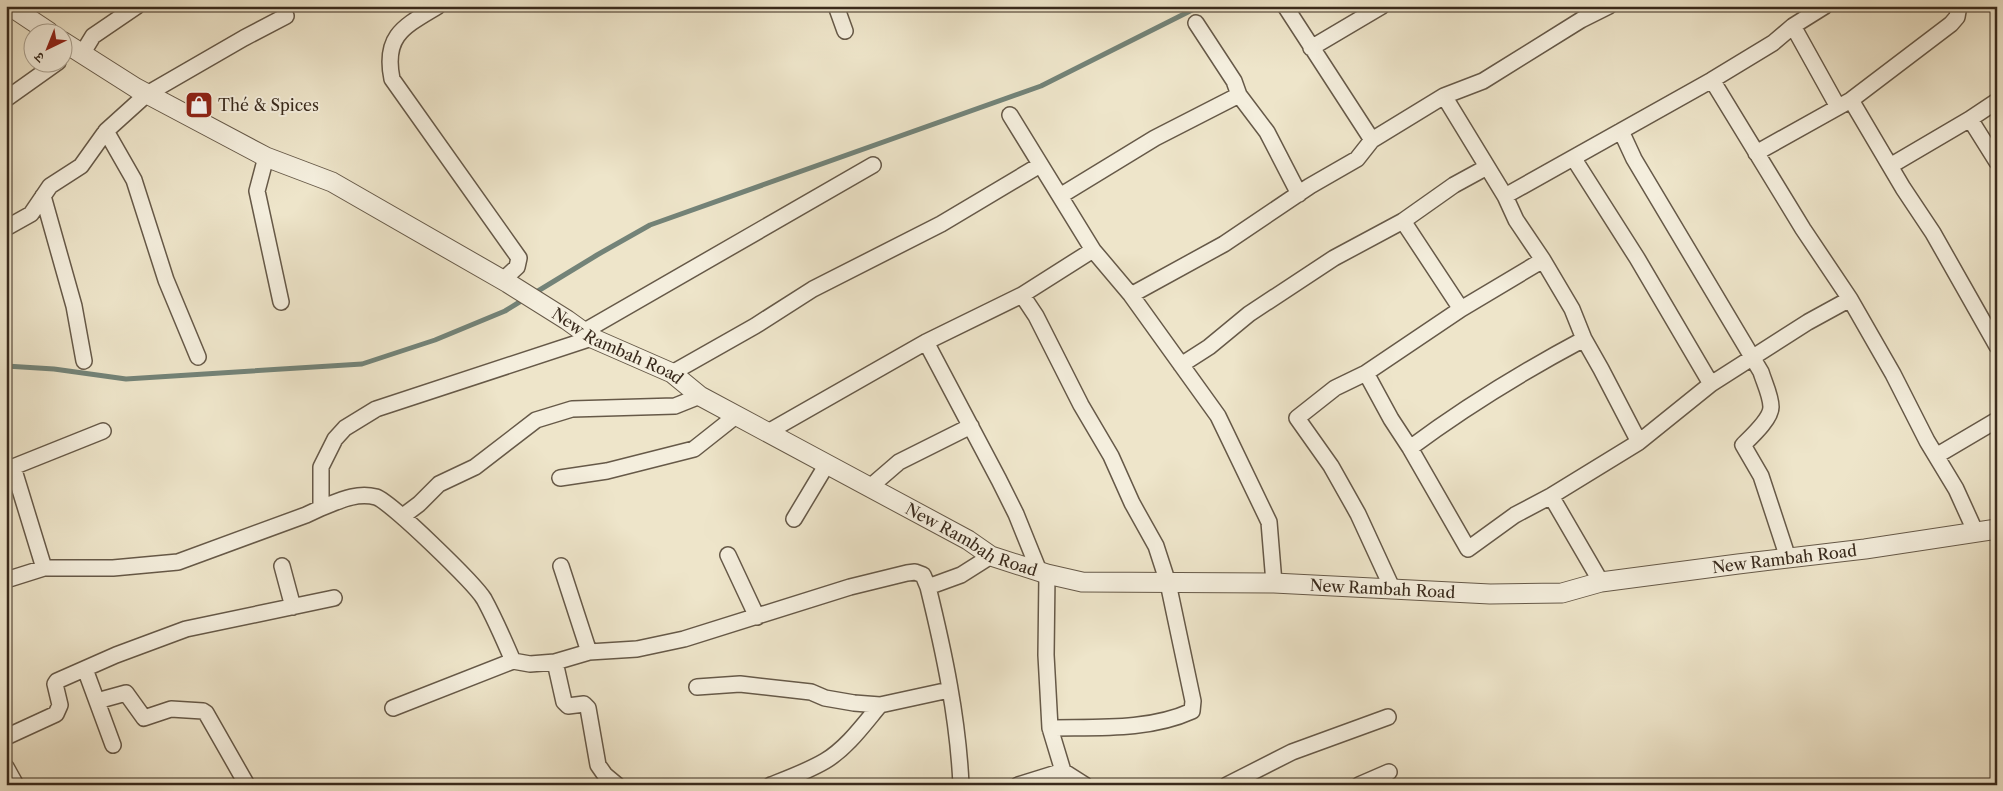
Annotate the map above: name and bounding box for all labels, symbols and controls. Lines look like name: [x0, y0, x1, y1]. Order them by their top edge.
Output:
north arrow: [22, 22, 72, 72]
text: उ: [30, 48, 49, 67]
shop icon: Thé & Spices: [184, 90, 214, 120]
place label: Thé & Spices: [218, 95, 319, 115]
street label: New Rambah Road: [548, 303, 688, 388]
street label: New Rambah Road: [902, 498, 1040, 580]
street label: New Rambah Road: [1711, 540, 1858, 577]
street label: New Rambah Road: [1309, 575, 1456, 602]

